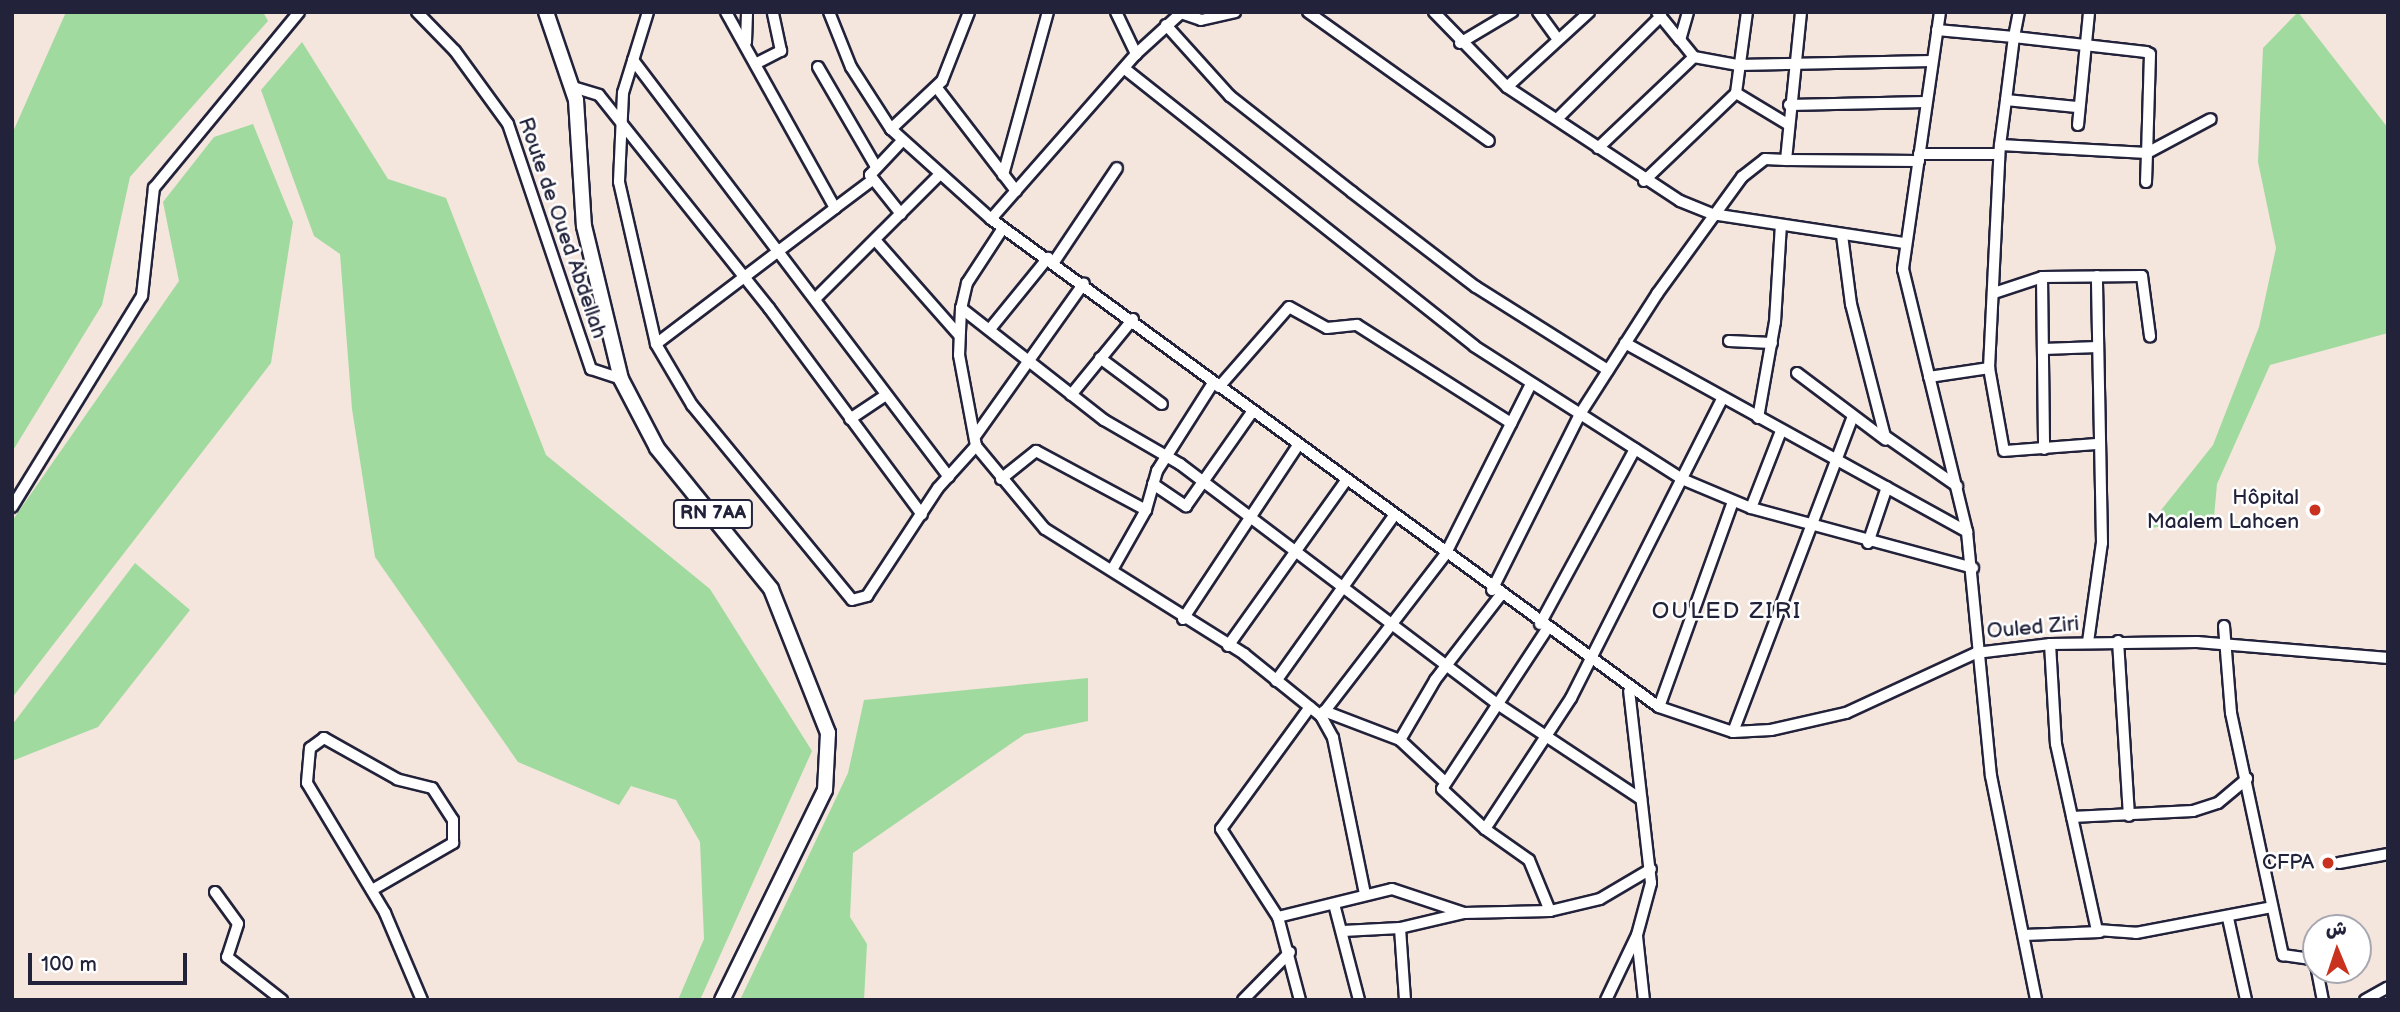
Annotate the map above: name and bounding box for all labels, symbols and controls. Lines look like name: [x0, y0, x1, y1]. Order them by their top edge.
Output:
street label: Route de Oued Abdellah: [512, 114, 612, 342]
place label: Hôpital Maalem Lahcen: [2147, 485, 2299, 535]
road number: RN 7AA: [673, 499, 753, 530]
marker: Hôpital Maalem Lahcen: [2305, 500, 2325, 520]
district label: OULED ZIRI: [1653, 597, 1801, 625]
street label: Ouled Ziri: [1986, 611, 2080, 645]
place label: CFPA: [2262, 850, 2314, 876]
marker: CFPA: [2320, 855, 2336, 871]
north arrow: [2302, 914, 2372, 984]
text: ش: [2325, 918, 2347, 941]
scale bar: [32, 939, 191, 983]
text: 100 m: [41, 952, 97, 977]

